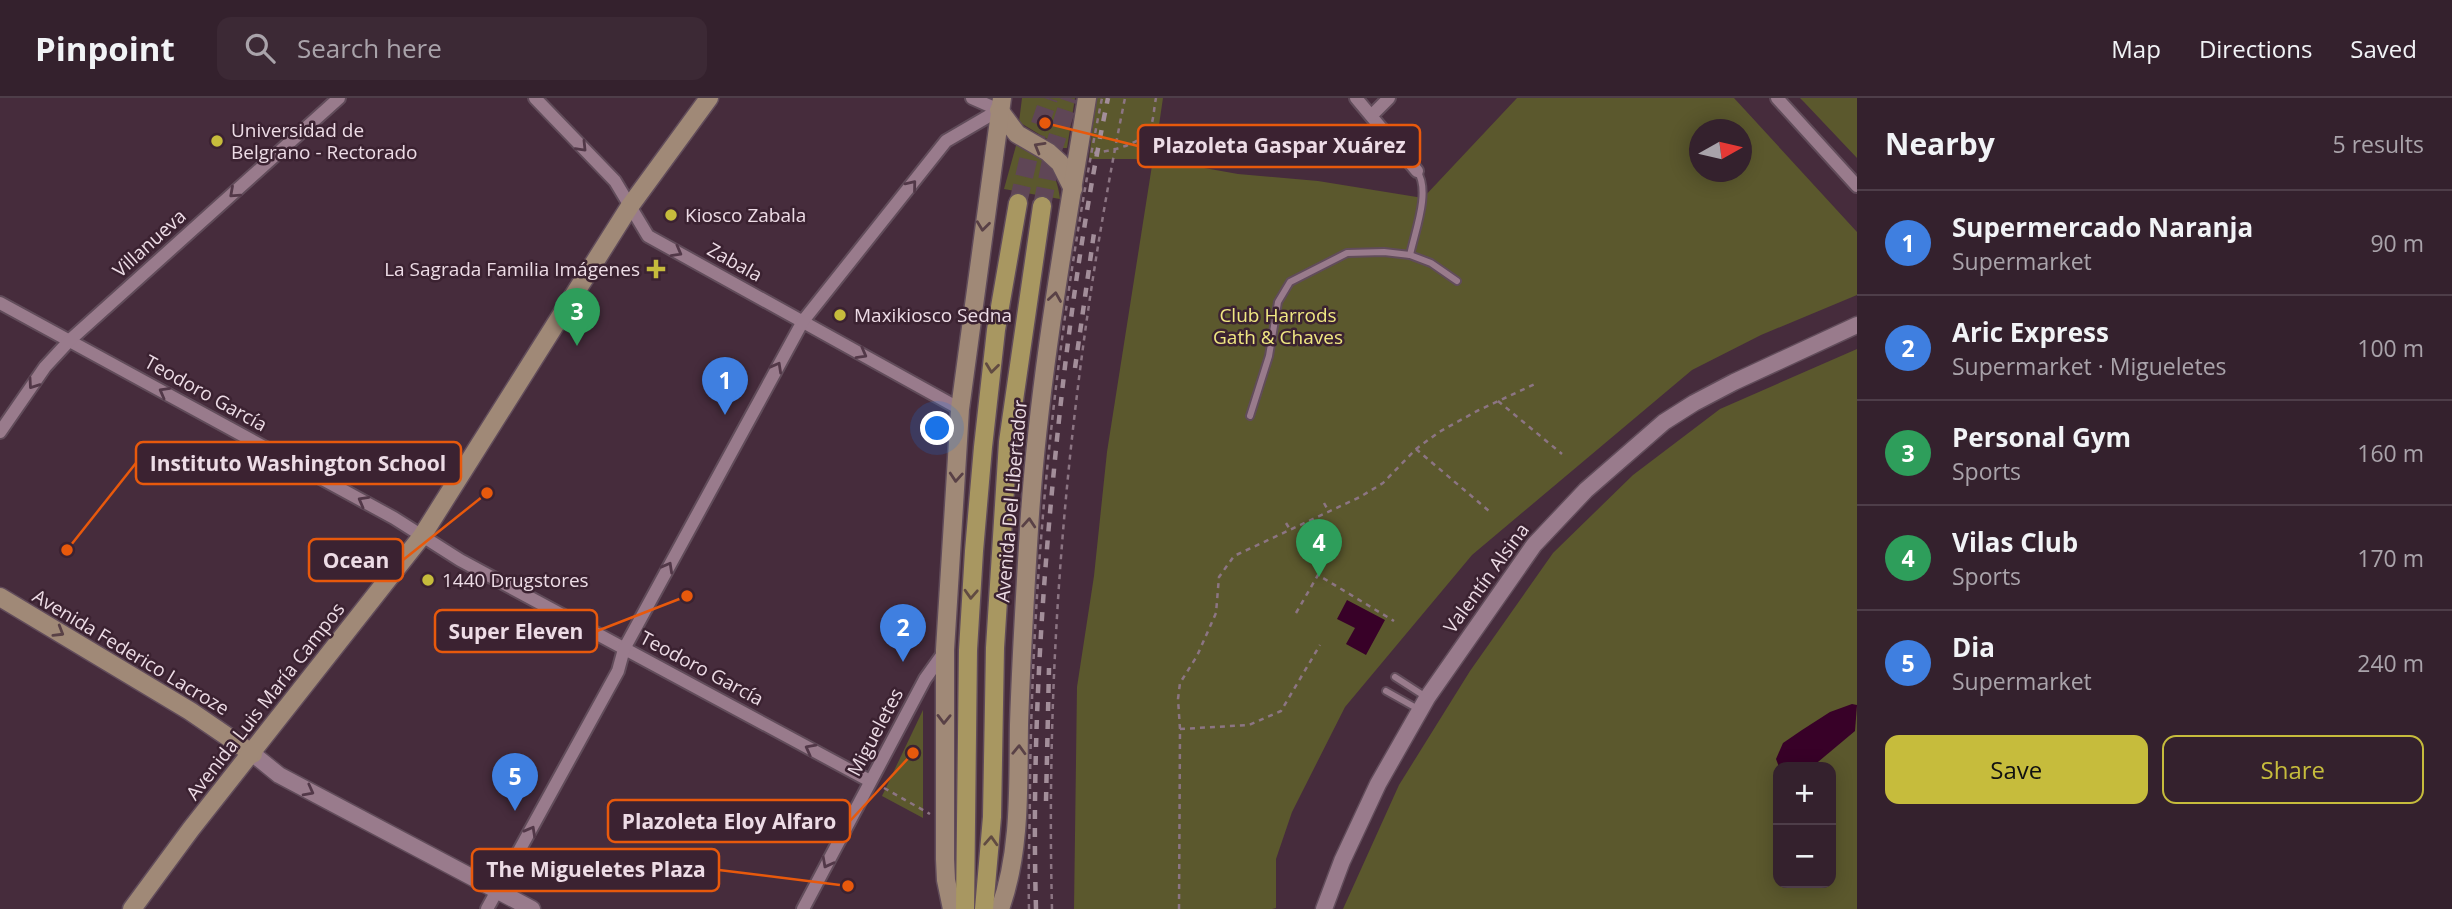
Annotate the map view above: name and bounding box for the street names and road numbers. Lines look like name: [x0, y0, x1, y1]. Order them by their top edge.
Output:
street label: Villanueva: [107, 203, 191, 283]
street label: Zabala: [703, 236, 767, 288]
street label: Teodoro García: [140, 349, 272, 437]
street label: Avenida Del Libertador: [989, 399, 1033, 603]
street label: Valentín Alsina: [1437, 518, 1535, 638]
street label: Avenida Federico Lacroze: [28, 583, 234, 721]
street label: Avenida Luis María Campos: [180, 597, 350, 805]
street label: Teodoro García: [636, 625, 768, 711]
street label: Migueletes: [841, 683, 909, 781]

